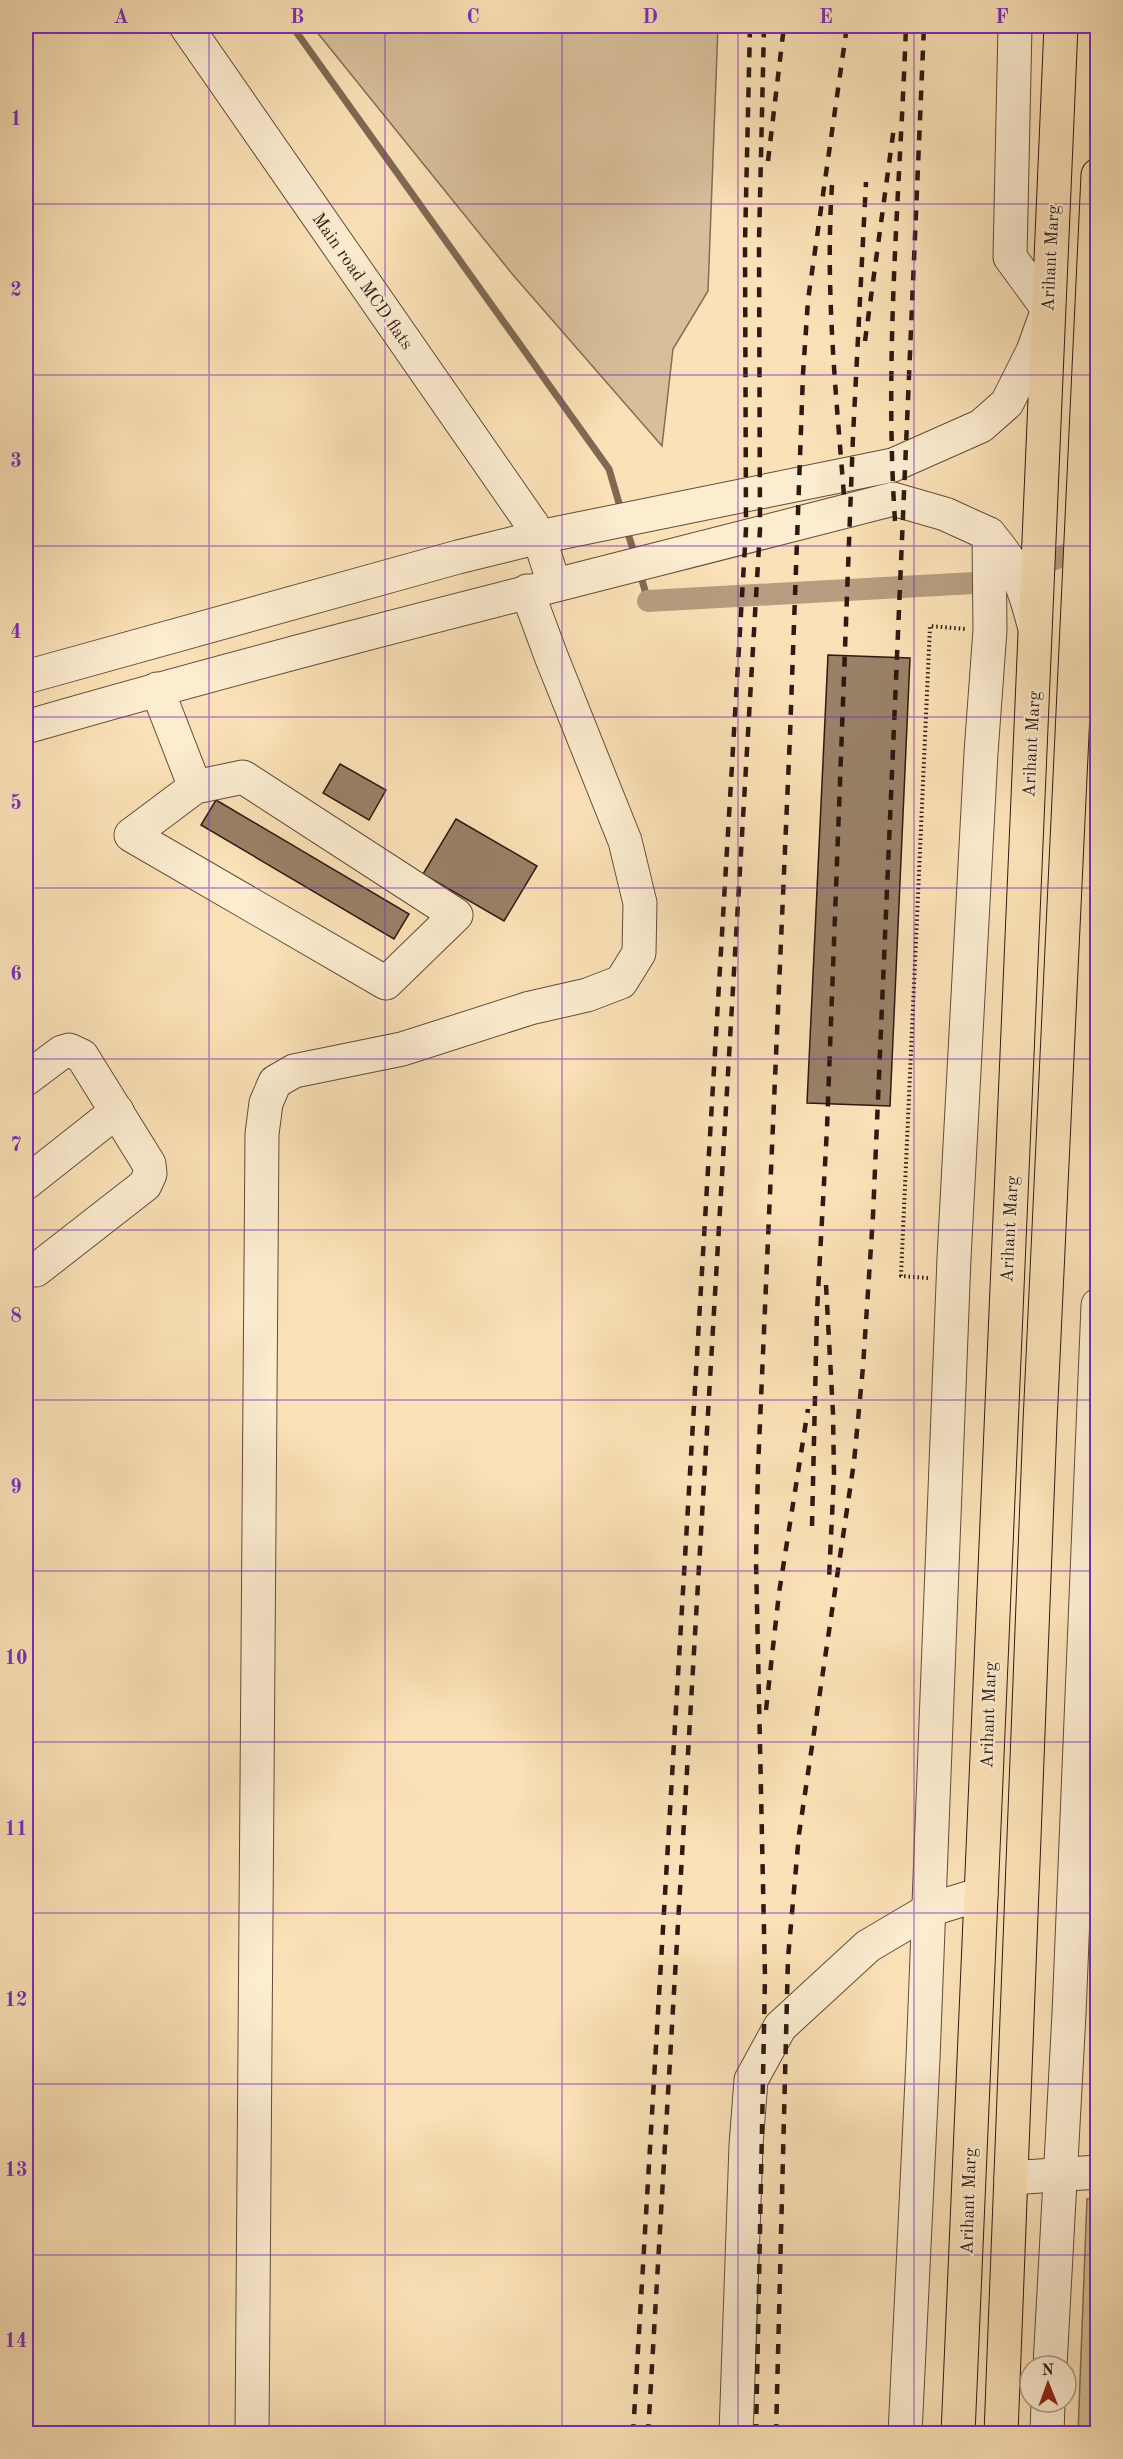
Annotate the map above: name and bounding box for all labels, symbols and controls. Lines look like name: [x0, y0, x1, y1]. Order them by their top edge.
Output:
text: A: [113, 8, 129, 28]
text: B: [290, 8, 304, 28]
text: C: [466, 8, 480, 28]
text: D: [642, 8, 658, 28]
text: E: [819, 8, 833, 28]
text: F: [995, 8, 1009, 28]
text: 1: [10, 110, 22, 130]
street label: Arihant Marg: [1039, 204, 1063, 312]
street label: Main road MCD flats: [308, 210, 416, 353]
text: 2: [10, 281, 22, 301]
text: 3: [10, 452, 22, 472]
text: 4: [10, 623, 22, 643]
street label: Arihant Marg: [1020, 690, 1044, 798]
text: 5: [10, 793, 22, 814]
text: 6: [10, 965, 22, 985]
text: 7: [10, 1136, 22, 1156]
street label: Arihant Marg: [998, 1175, 1022, 1283]
text: 8: [10, 1307, 22, 1327]
text: 9: [10, 1478, 22, 1498]
text: 10: [4, 1649, 28, 1669]
street label: Arihant Marg: [978, 1661, 1000, 1769]
text: 11: [4, 1820, 28, 1840]
text: 12: [4, 1991, 28, 2011]
street label: Arihant Marg: [958, 2147, 980, 2255]
text: 13: [4, 2161, 28, 2181]
text: 14: [4, 2332, 28, 2352]
north arrow: [1018, 2354, 1078, 2414]
text: N: [1042, 2363, 1055, 2379]

